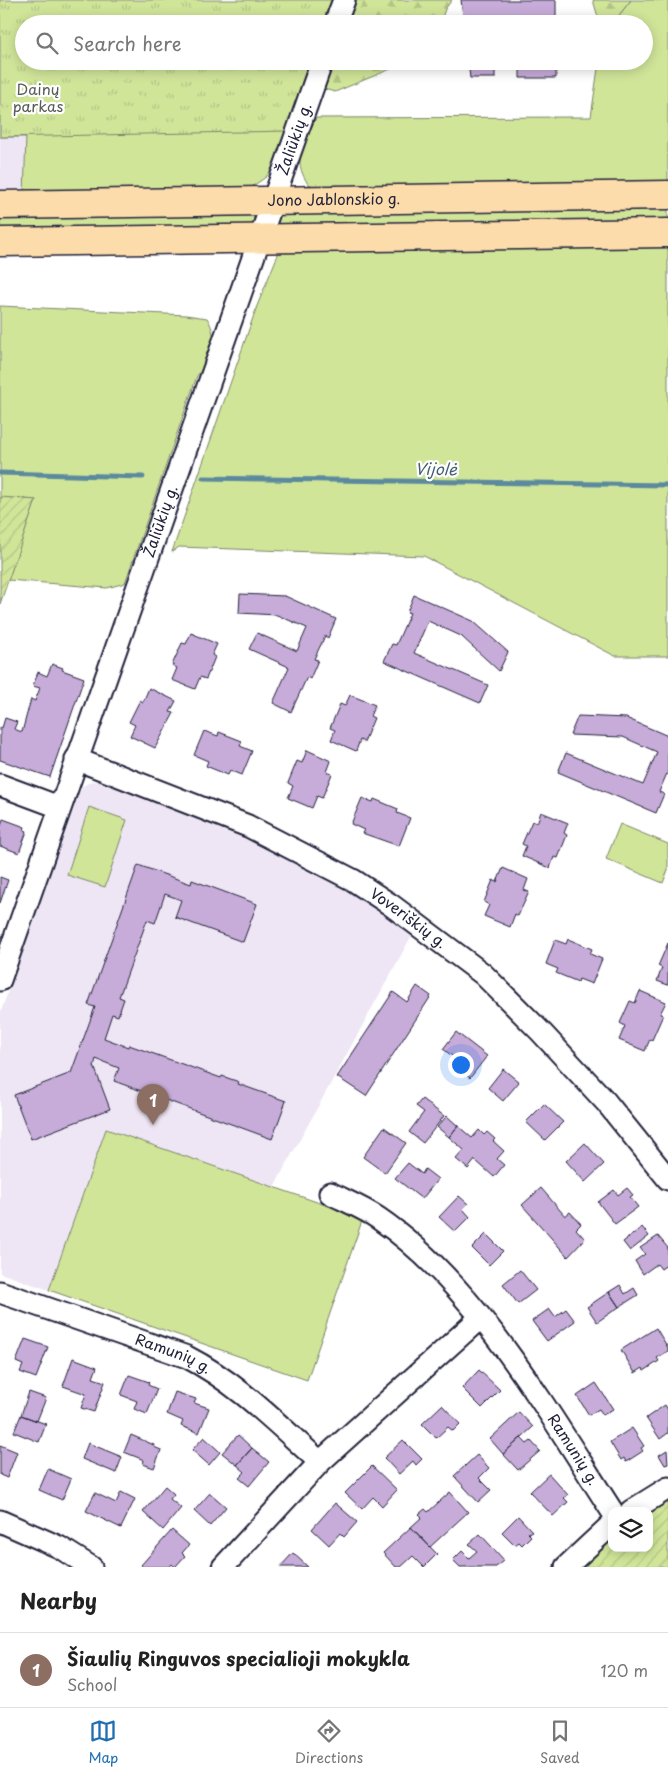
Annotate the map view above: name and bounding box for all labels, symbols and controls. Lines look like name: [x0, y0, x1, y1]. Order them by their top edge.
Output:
search box: [15, 15, 653, 70]
icon: search: [33, 29, 61, 57]
text: Search here: [73, 29, 182, 57]
park label: Dainų parkas: [13, 77, 63, 117]
street label: Žaliūkių g.: [270, 99, 316, 178]
street label: Jono Jablonskio g.: [267, 186, 401, 211]
water label: Vijolė: [415, 456, 458, 480]
street label: Žaliūkių g.: [136, 482, 183, 560]
street label: Voveriškių g.: [366, 881, 452, 953]
your location: [448, 1052, 474, 1078]
pin: 1: [137, 1084, 169, 1125]
street label: Ramunių g.: [132, 1327, 217, 1379]
street label: Ramunių g.: [543, 1409, 606, 1489]
map controls: [608, 1507, 653, 1552]
button: layers: [608, 1507, 653, 1552]
text: Nearby: [20, 1584, 97, 1616]
text: Šiaulių Ringuvos specialioji mokykla: [67, 1644, 410, 1672]
text: 1: [32, 1658, 40, 1682]
text: 120 m: [601, 1658, 648, 1682]
text: School: [67, 1672, 117, 1696]
tab: Map: [88, 1717, 118, 1768]
tab: Directions: [295, 1717, 363, 1768]
tab: Saved: [540, 1717, 580, 1768]

